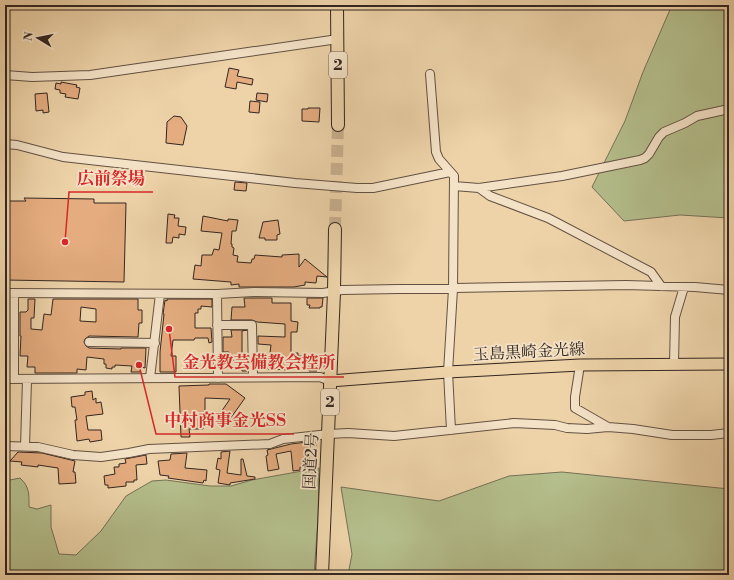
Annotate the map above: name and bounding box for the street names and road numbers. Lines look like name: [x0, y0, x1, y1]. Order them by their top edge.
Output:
road number: 2: [329, 52, 347, 78]
street label: 玉島黒崎金光線: [473, 339, 585, 365]
road number: 2: [321, 389, 339, 415]
street label: 国道2号: [300, 432, 322, 490]

